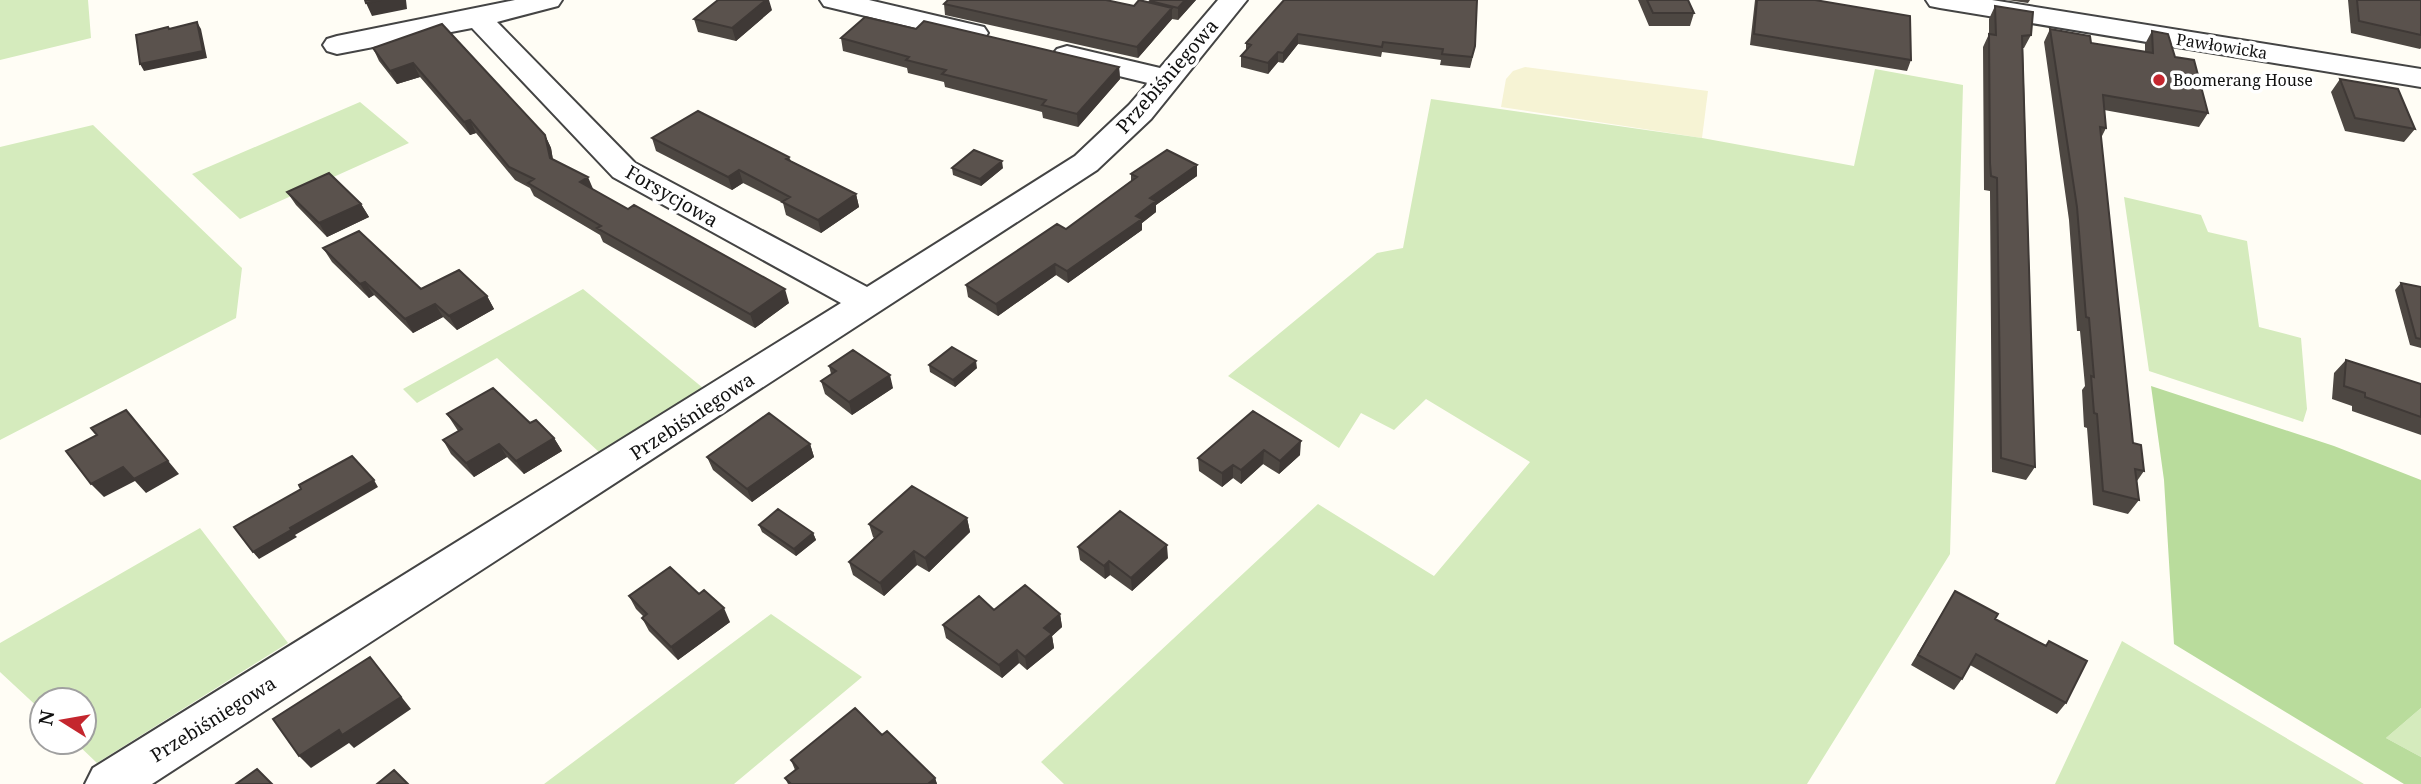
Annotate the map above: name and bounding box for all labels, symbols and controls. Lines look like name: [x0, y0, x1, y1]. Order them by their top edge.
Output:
street label: Przebiśniegowa: [1110, 13, 1224, 139]
street label: Pawłowicka: [2175, 28, 2269, 64]
place label: Boomerang House: [2173, 69, 2313, 91]
marker: Boomerang House: [2151, 72, 2167, 88]
street label: Forsycjowa: [621, 159, 723, 233]
street label: Przebiśniegowa: [625, 366, 759, 466]
street label: Przebiśniegowa: [145, 670, 281, 768]
north arrow: [28, 686, 98, 756]
text: N: [32, 708, 61, 728]

